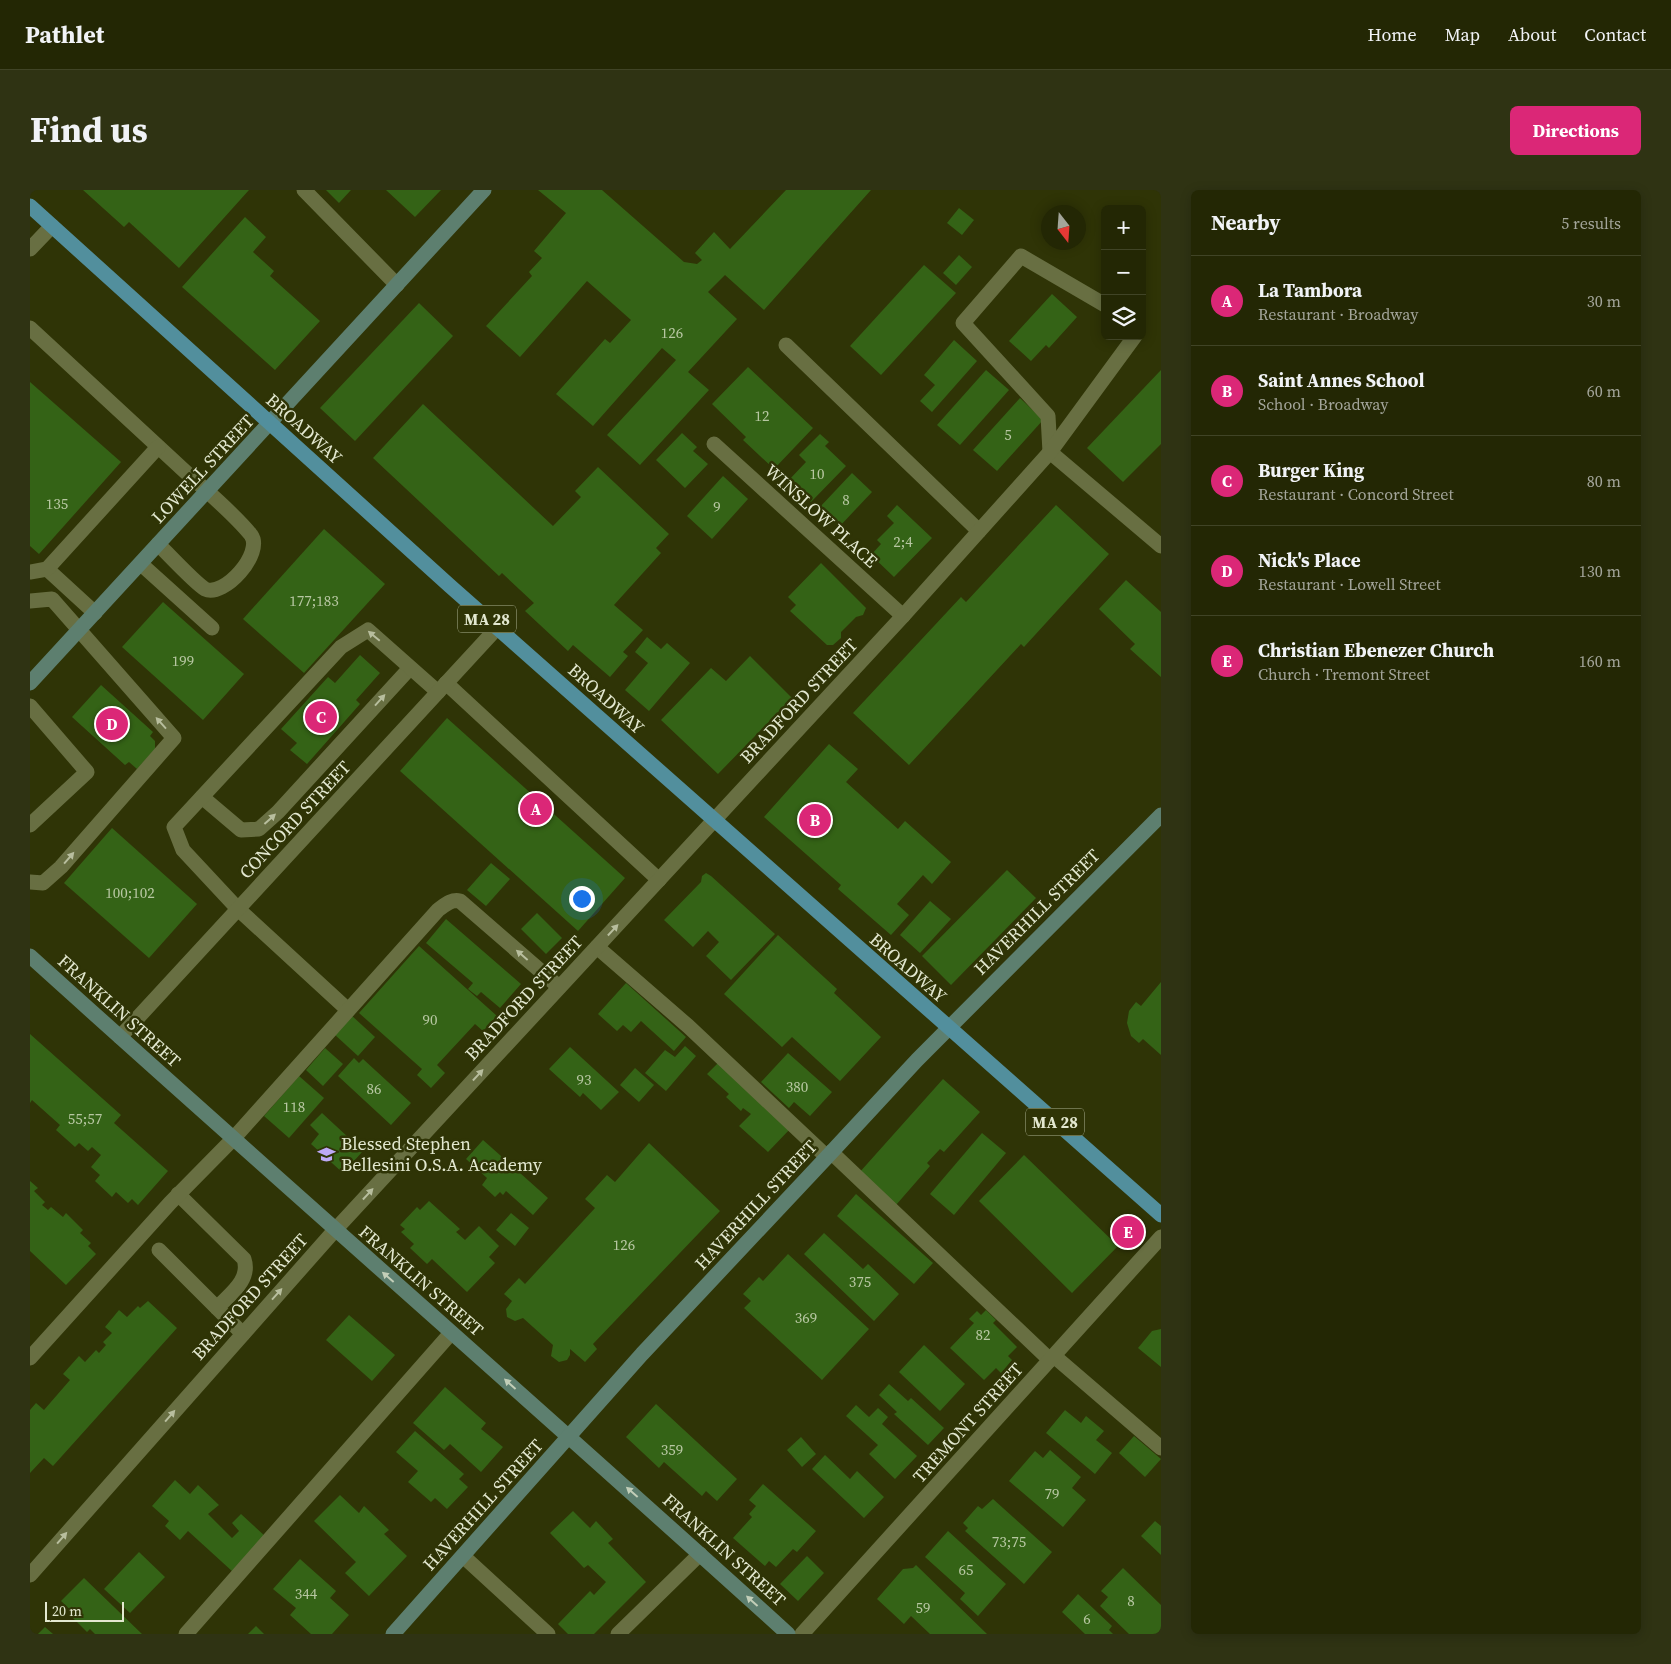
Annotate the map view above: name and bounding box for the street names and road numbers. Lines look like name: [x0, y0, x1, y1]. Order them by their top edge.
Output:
street label: BROADWAY: [261, 388, 348, 470]
street label: LOWELL STREET: [146, 409, 260, 528]
street label: WINSLOW PLACE: [759, 458, 883, 573]
road number: MA 28: [458, 606, 516, 632]
street label: BRADFORD STREET: [734, 633, 863, 769]
street label: BROADWAY: [563, 658, 650, 740]
street label: CONCORD STREET: [233, 755, 356, 884]
street label: HAVERHILL STREET: [968, 843, 1105, 980]
street label: BROADWAY: [864, 927, 953, 1009]
street label: BRADFORD STREET: [459, 930, 588, 1066]
street label: FRANKLIN STREET: [52, 949, 186, 1073]
road number: MA 28: [1026, 1109, 1084, 1136]
street label: HAVERHILL STREET: [689, 1134, 823, 1275]
street label: FRANKLIN STREET: [354, 1219, 489, 1342]
street label: BRADFORD STREET: [186, 1228, 313, 1365]
street label: TREMONT STREET: [907, 1357, 1028, 1488]
street label: HAVERHILL STREET: [417, 1433, 549, 1576]
street label: FRANKLIN STREET: [657, 1488, 791, 1612]

